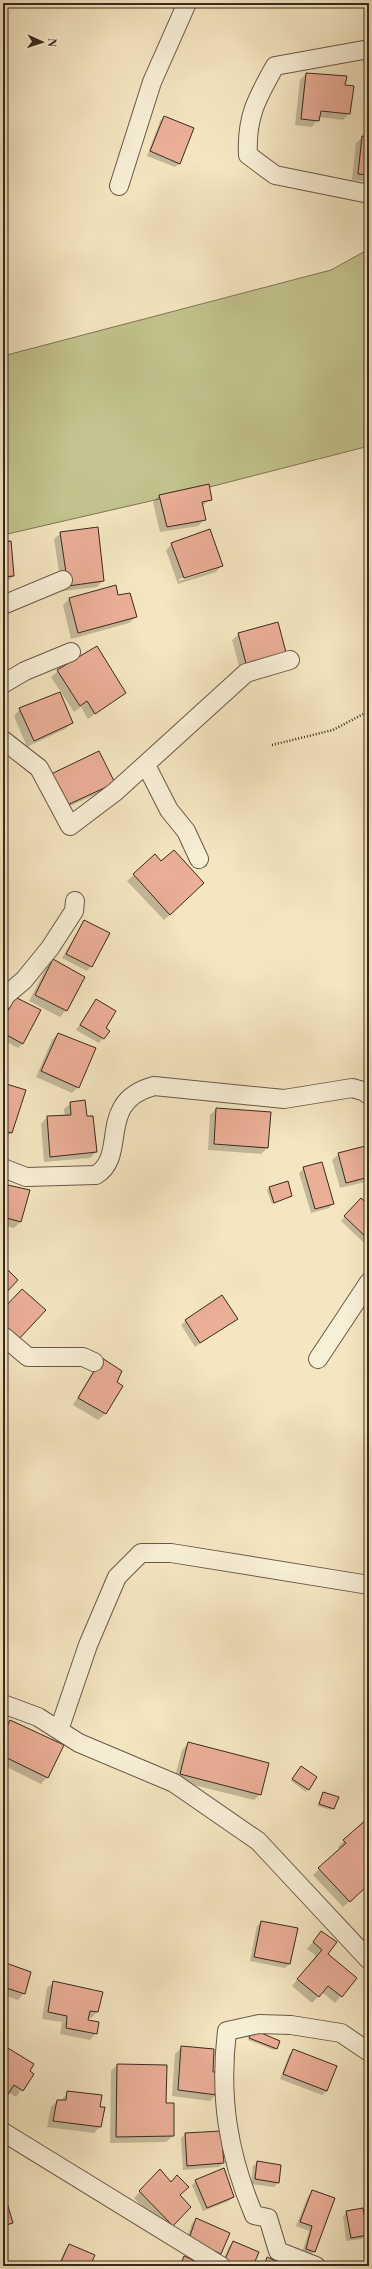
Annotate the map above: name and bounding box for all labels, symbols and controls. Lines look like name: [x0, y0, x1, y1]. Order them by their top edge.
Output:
north arrow: [22, 22, 62, 62]
text: N: [44, 38, 58, 47]

